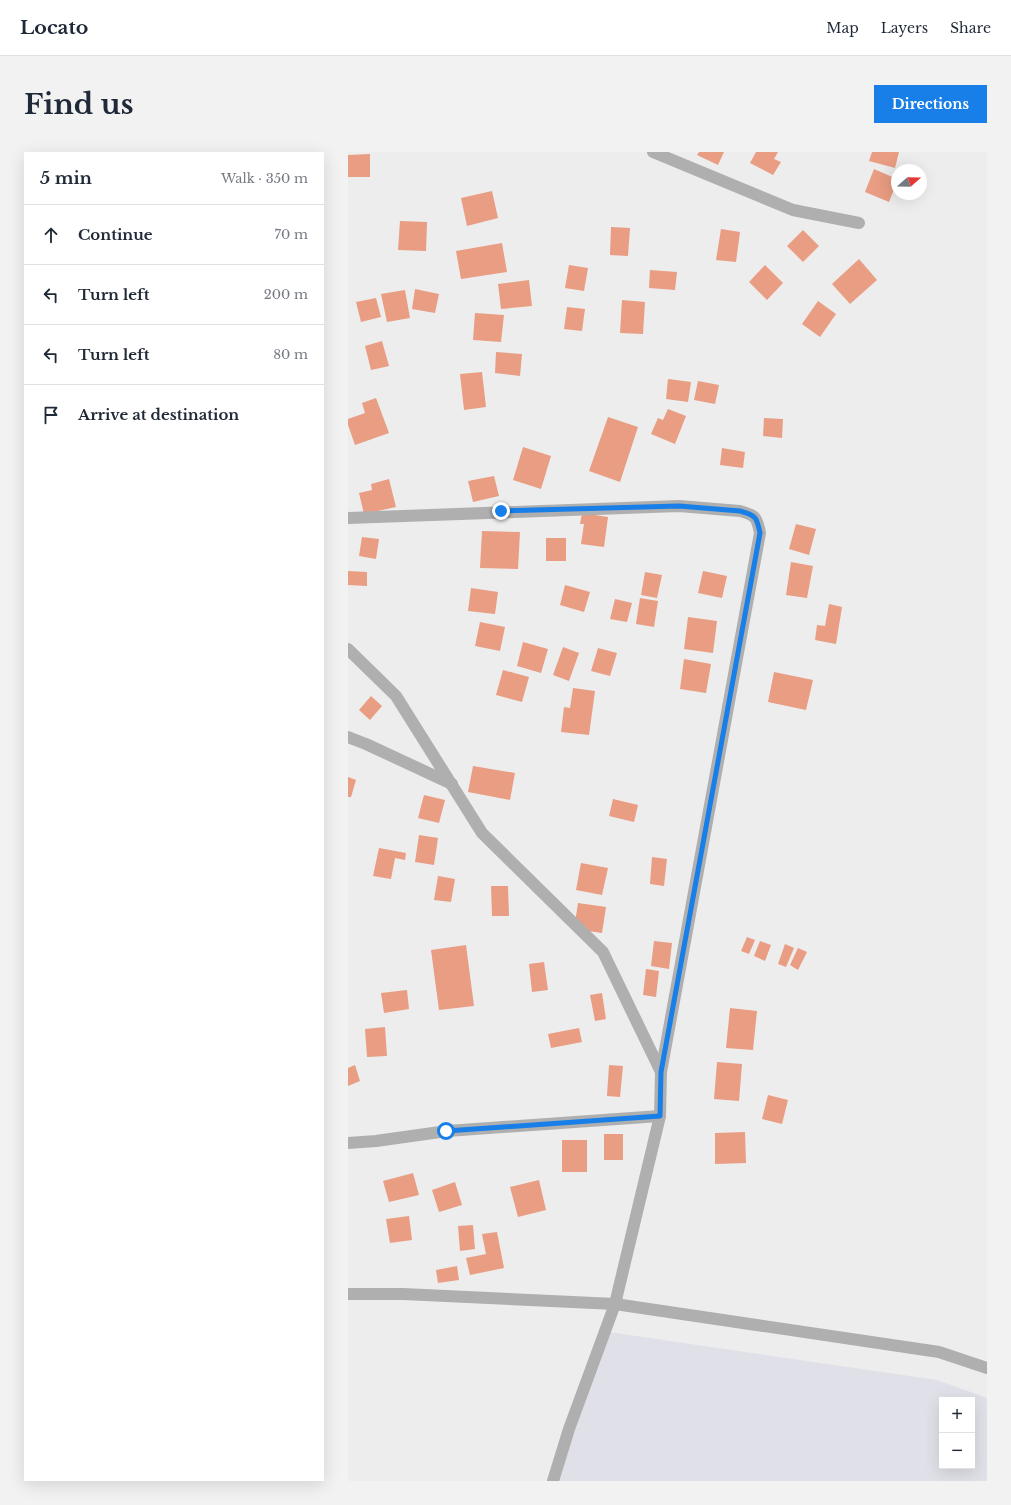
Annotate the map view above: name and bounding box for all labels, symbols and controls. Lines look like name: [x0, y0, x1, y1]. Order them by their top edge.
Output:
text: Locato: [20, 16, 88, 39]
text: Map: [826, 19, 859, 37]
text: Layers: [881, 19, 928, 37]
text: Share: [950, 19, 991, 37]
button: Directions: [874, 85, 987, 123]
text: Find us: [24, 87, 134, 122]
north arrow: [891, 164, 927, 200]
text: 5 min: [40, 168, 92, 189]
text: Walk · 350 m: [221, 170, 308, 187]
icon: ahead: [40, 224, 62, 246]
text: Continue: [78, 225, 153, 244]
text: 70 m: [275, 226, 308, 243]
icon: left: [40, 284, 62, 306]
text: Turn left: [78, 285, 149, 304]
text: 200 m: [264, 286, 308, 303]
icon: left: [40, 344, 62, 366]
text: Turn left: [78, 345, 149, 364]
text: 80 m: [273, 346, 308, 363]
icon: arrive: [40, 404, 62, 426]
text: Arrive at destination: [78, 405, 239, 424]
route end: [492, 502, 510, 520]
route start: [437, 1122, 455, 1140]
map controls: [939, 1397, 975, 1469]
button: +: [939, 1397, 975, 1433]
button: −: [939, 1433, 975, 1469]

